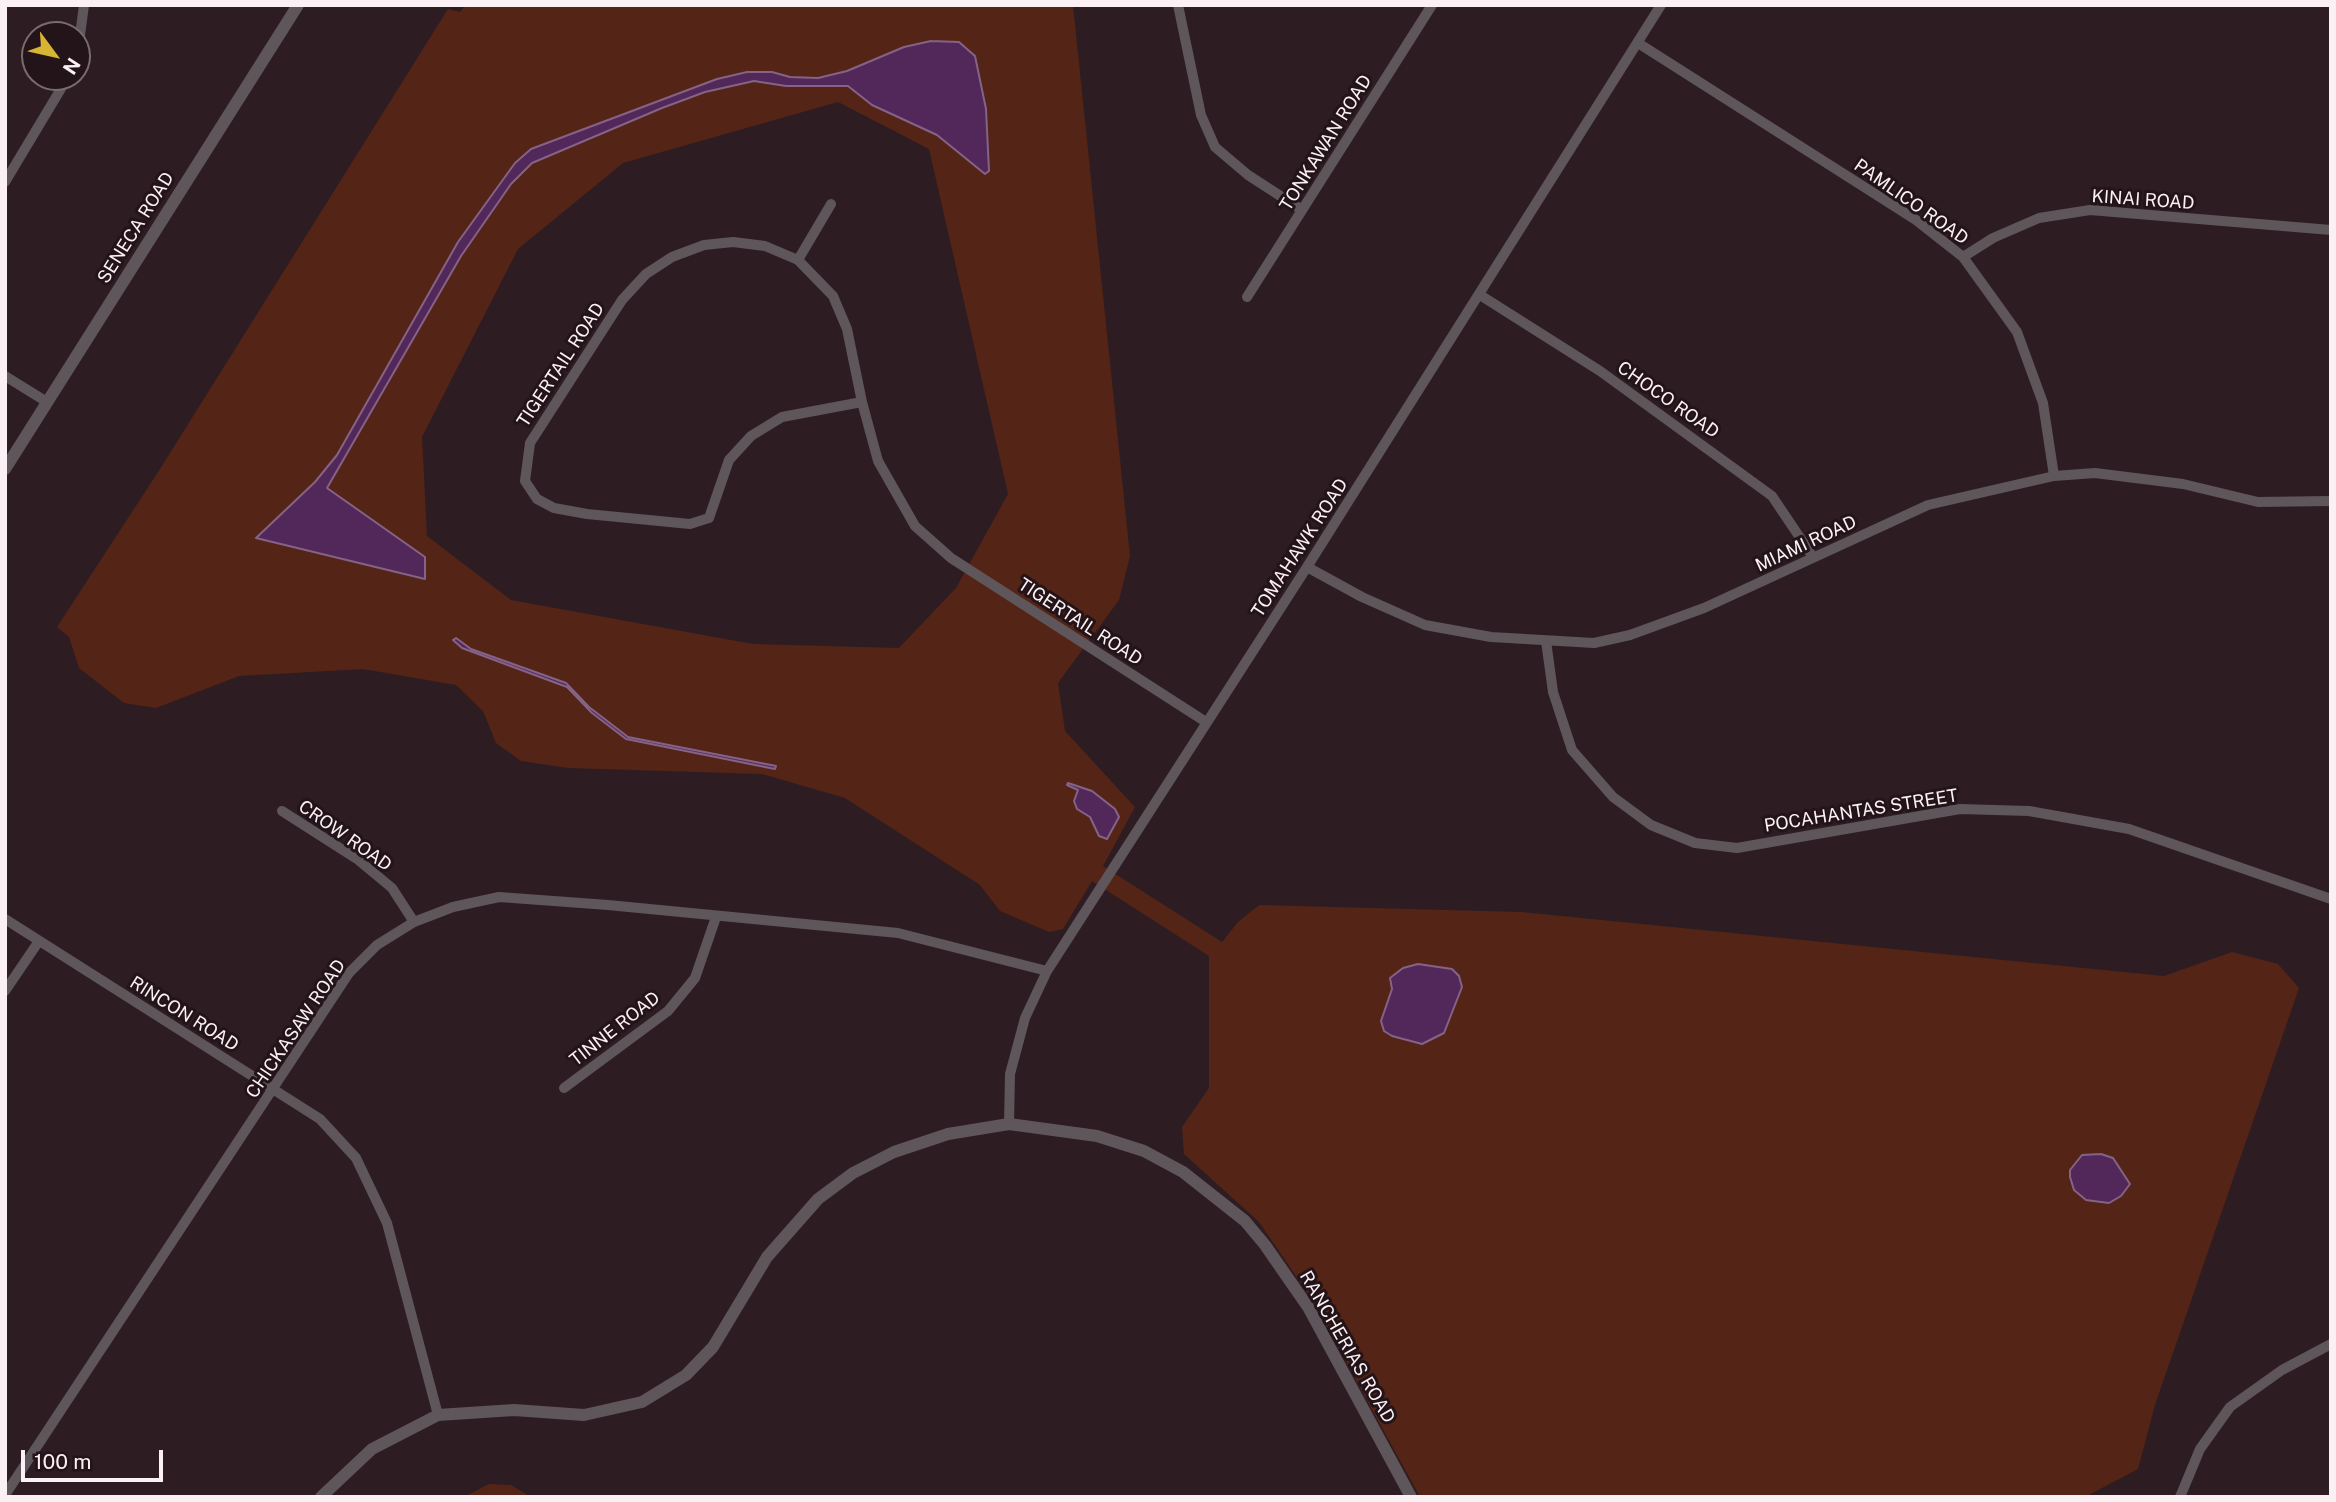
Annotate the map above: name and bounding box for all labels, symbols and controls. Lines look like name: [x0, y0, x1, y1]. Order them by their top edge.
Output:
north arrow: [21, 21, 91, 91]
text: N: [59, 54, 85, 79]
street label: TONKAWAN ROAD: [1275, 71, 1377, 215]
street label: PAMLICO ROAD: [1850, 155, 1972, 249]
street label: SENECA ROAD: [93, 168, 179, 288]
street label: KINAI ROAD: [2091, 186, 2195, 214]
street label: TIGERTAIL ROAD: [513, 299, 609, 431]
street label: CHOCO ROAD: [1613, 357, 1723, 443]
street label: TOMAHAWK ROAD: [1247, 475, 1353, 621]
street label: MIAMI ROAD: [1752, 511, 1860, 577]
street label: TIGERTAIL ROAD: [1014, 574, 1146, 670]
street label: POCAHANTAS STREET: [1763, 785, 1959, 837]
street label: CROW ROAD: [294, 796, 396, 876]
street label: CHICKASAW ROAD: [242, 956, 350, 1102]
street label: RINCON ROAD: [126, 972, 242, 1056]
street label: TINNE ROAD: [566, 987, 664, 1071]
street label: RANCHERIAS ROAD: [1295, 1267, 1399, 1427]
scale bar: [24, 1436, 166, 1480]
text: 100 m: [34, 1449, 91, 1474]

